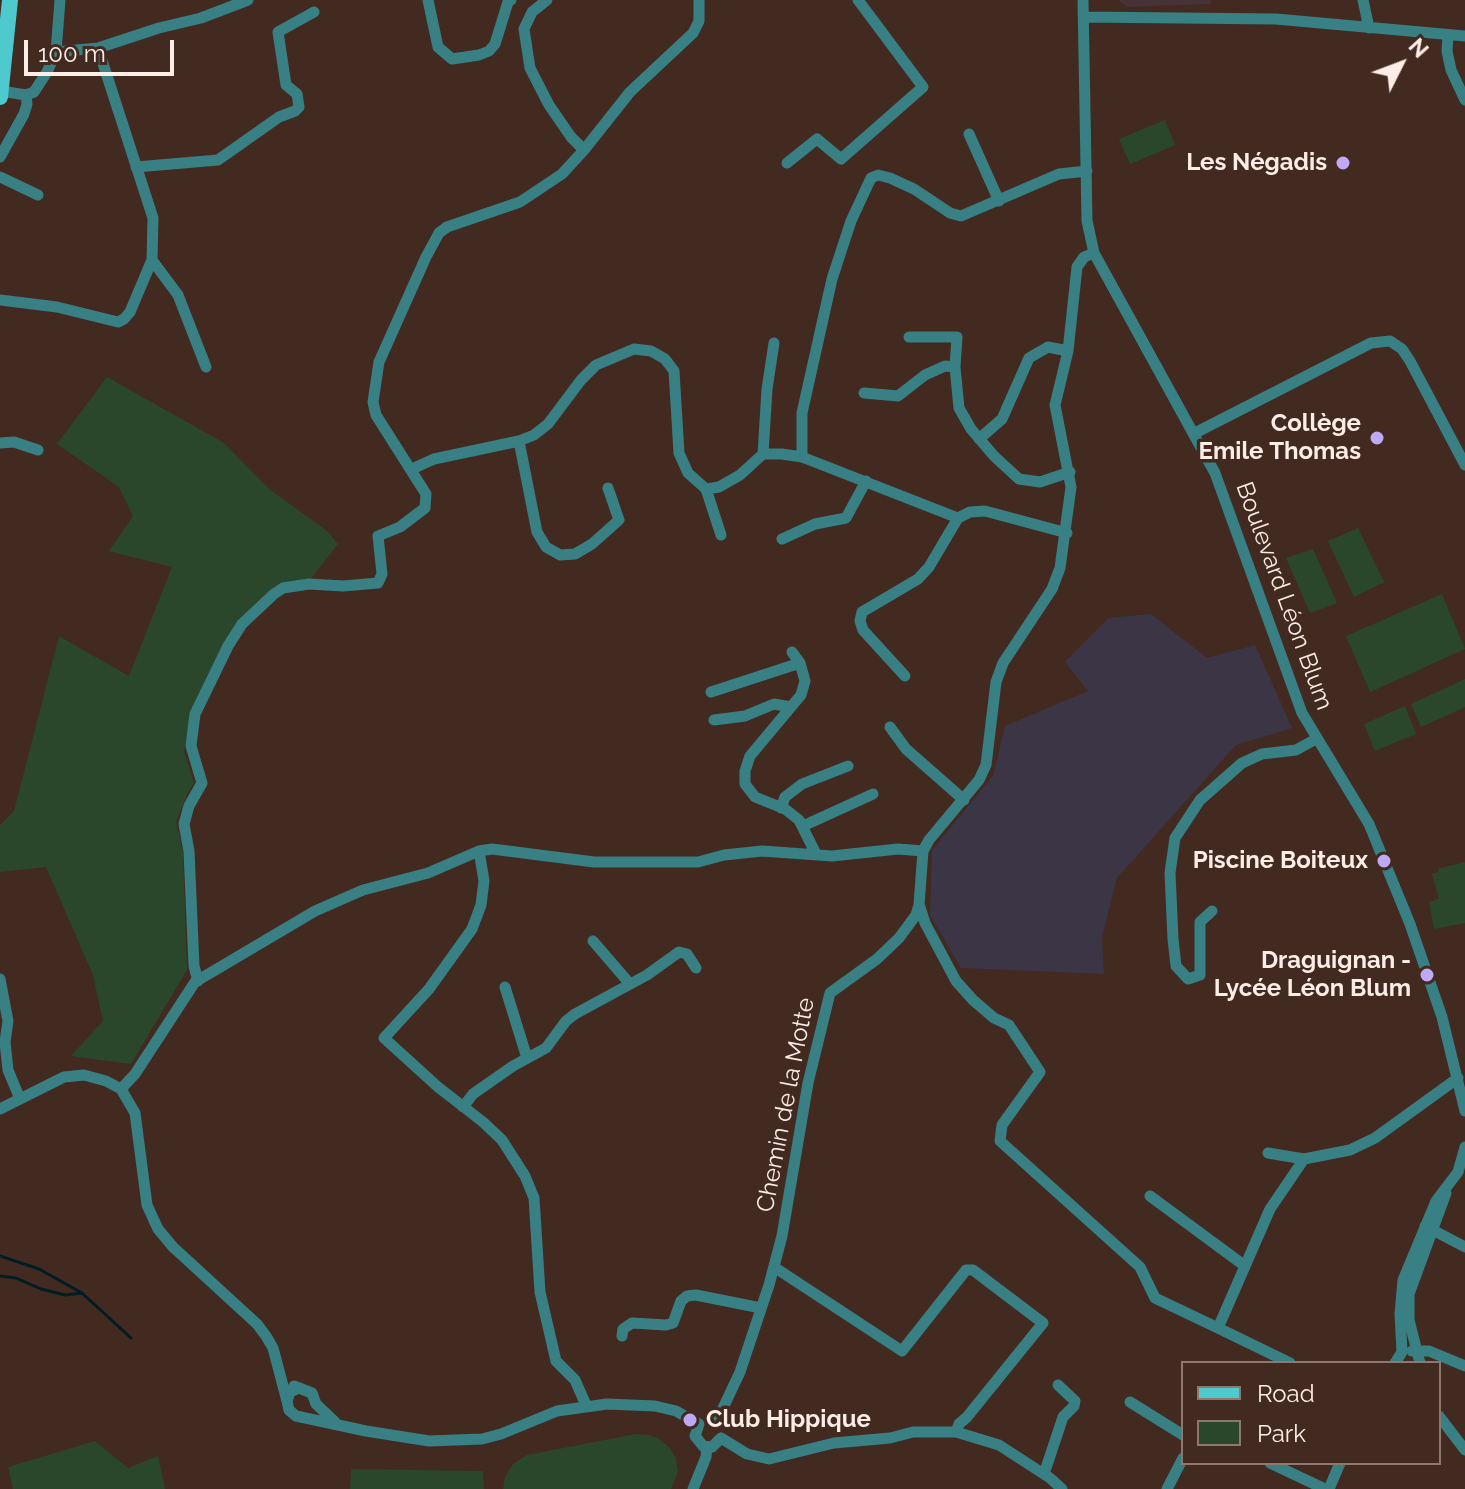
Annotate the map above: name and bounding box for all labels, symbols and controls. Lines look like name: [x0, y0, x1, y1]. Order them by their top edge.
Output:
scale bar: [28, 24, 178, 74]
north arrow: [1361, 24, 1441, 104]
text: N: [1404, 33, 1434, 63]
text: 100 m: [38, 39, 106, 68]
place label: Les Négadis: [1186, 149, 1327, 177]
marker: Les Négadis: [1334, 154, 1352, 172]
place label: Collège Emile Thomas: [1199, 410, 1361, 466]
marker: Collège Emile Thomas: [1368, 429, 1386, 447]
street label: Boulevard Léon Blum: [1229, 478, 1339, 714]
place label: Piscine Boiteux: [1193, 847, 1368, 875]
marker: Piscine Boiteux: [1375, 852, 1393, 870]
place label: Draguignan - Lycée Léon Blum: [1214, 947, 1411, 1003]
marker: Draguignan - Lycée Léon Blum: [1418, 966, 1436, 984]
street label: Chemin de la Motte: [751, 995, 821, 1215]
legend: [1181, 1361, 1441, 1465]
text: Road: [1257, 1379, 1315, 1408]
place label: Club Hippique: [706, 1406, 871, 1434]
marker: Club Hippique: [681, 1411, 699, 1429]
text: Park: [1257, 1419, 1306, 1448]

